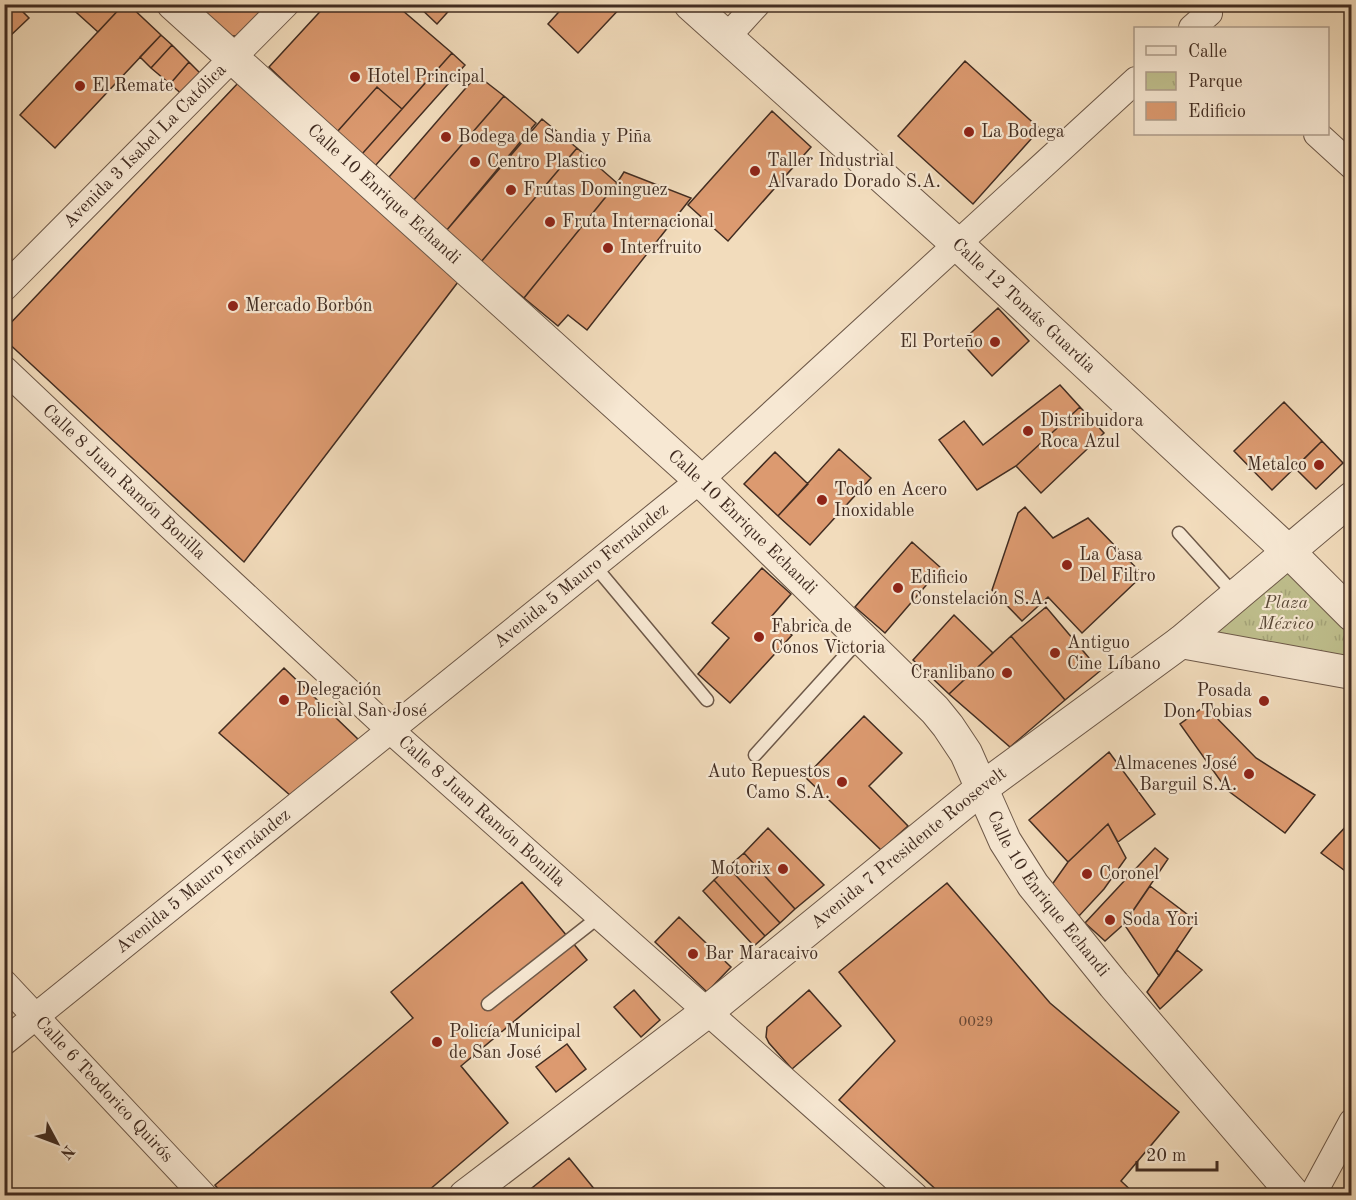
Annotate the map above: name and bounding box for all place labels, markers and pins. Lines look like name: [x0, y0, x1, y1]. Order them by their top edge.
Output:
place label: Hotel Principal: [367, 68, 485, 86]
marker: Hotel Principal: [348, 70, 362, 84]
place label: El Remate: [92, 77, 173, 95]
marker: El Remate: [73, 79, 87, 93]
place label: La Bodega: [981, 123, 1065, 141]
marker: La Bodega: [962, 125, 976, 139]
place label: Bodega de Sandia y Piña: [458, 128, 652, 146]
marker: Bodega de Sandia y Piña: [439, 130, 453, 144]
place label: Taller Industrial Alvarado Dorado S.A.: [767, 152, 941, 191]
place label: Centro Plastico: [487, 153, 607, 171]
marker: Centro Plastico: [468, 155, 482, 169]
marker: Taller Industrial Alvarado Dorado S.A.: [748, 164, 762, 178]
place label: Frutas Dominguez: [523, 181, 668, 199]
marker: Frutas Dominguez: [504, 183, 518, 197]
place label: Fruta Internacional: [562, 213, 714, 231]
marker: Fruta Internacional: [543, 215, 557, 229]
place label: Interfruito: [620, 239, 702, 257]
marker: Interfruito: [601, 241, 615, 255]
place label: Mercado Borbón: [245, 297, 373, 315]
marker: Mercado Borbón: [226, 299, 240, 313]
place label: El Porteño: [900, 333, 983, 351]
marker: El Porteño: [988, 335, 1002, 349]
place label: Distribuidora Roca Azul: [1040, 412, 1144, 451]
marker: Distribuidora Roca Azul: [1021, 424, 1035, 438]
place label: Metalco: [1247, 456, 1307, 474]
marker: Metalco: [1312, 458, 1326, 472]
place label: Todo en Acero Inoxidable: [834, 481, 947, 520]
marker: Todo en Acero Inoxidable: [815, 493, 829, 507]
place label: La Casa Del Filtro: [1079, 546, 1156, 585]
marker: La Casa Del Filtro: [1060, 558, 1074, 572]
place label: Edificio Constelación S.A.: [910, 569, 1048, 608]
marker: Edificio Constelación S.A.: [891, 581, 905, 595]
place label: Fabrica de Conos Victoria: [771, 618, 886, 657]
marker: Fabrica de Conos Victoria: [752, 630, 766, 644]
place label: Antiguo Cine Líbano: [1067, 634, 1161, 673]
marker: Antiguo Cine Líbano: [1048, 646, 1062, 660]
place label: Cranlibano: [910, 664, 995, 682]
marker: Cranlibano: [1000, 666, 1014, 680]
place label: Delegación Policial San José: [296, 681, 427, 720]
place label: Posada Don Tobias: [1163, 682, 1252, 721]
marker: Delegación Policial San José: [277, 693, 291, 707]
marker: Posada Don Tobias: [1257, 694, 1271, 708]
place label: Almacenes José Barguil S.A.: [1113, 755, 1237, 794]
place label: Auto Repuestos Camo S.A.: [707, 763, 830, 802]
marker: Almacenes José Barguil S.A.: [1242, 767, 1256, 781]
marker: Auto Repuestos Camo S.A.: [835, 775, 849, 789]
place label: Motorix: [710, 860, 771, 878]
marker: Motorix: [776, 862, 790, 876]
place label: Coronel: [1099, 865, 1159, 883]
marker: Coronel: [1080, 867, 1094, 881]
place label: Soda Yori: [1122, 911, 1199, 929]
marker: Soda Yori: [1103, 913, 1117, 927]
place label: Bar Maracaivo: [705, 945, 818, 963]
marker: Bar Maracaivo: [686, 947, 700, 961]
place label: Policía Municipal de San José: [449, 1023, 581, 1062]
marker: Policía Municipal de San José: [430, 1035, 444, 1049]

